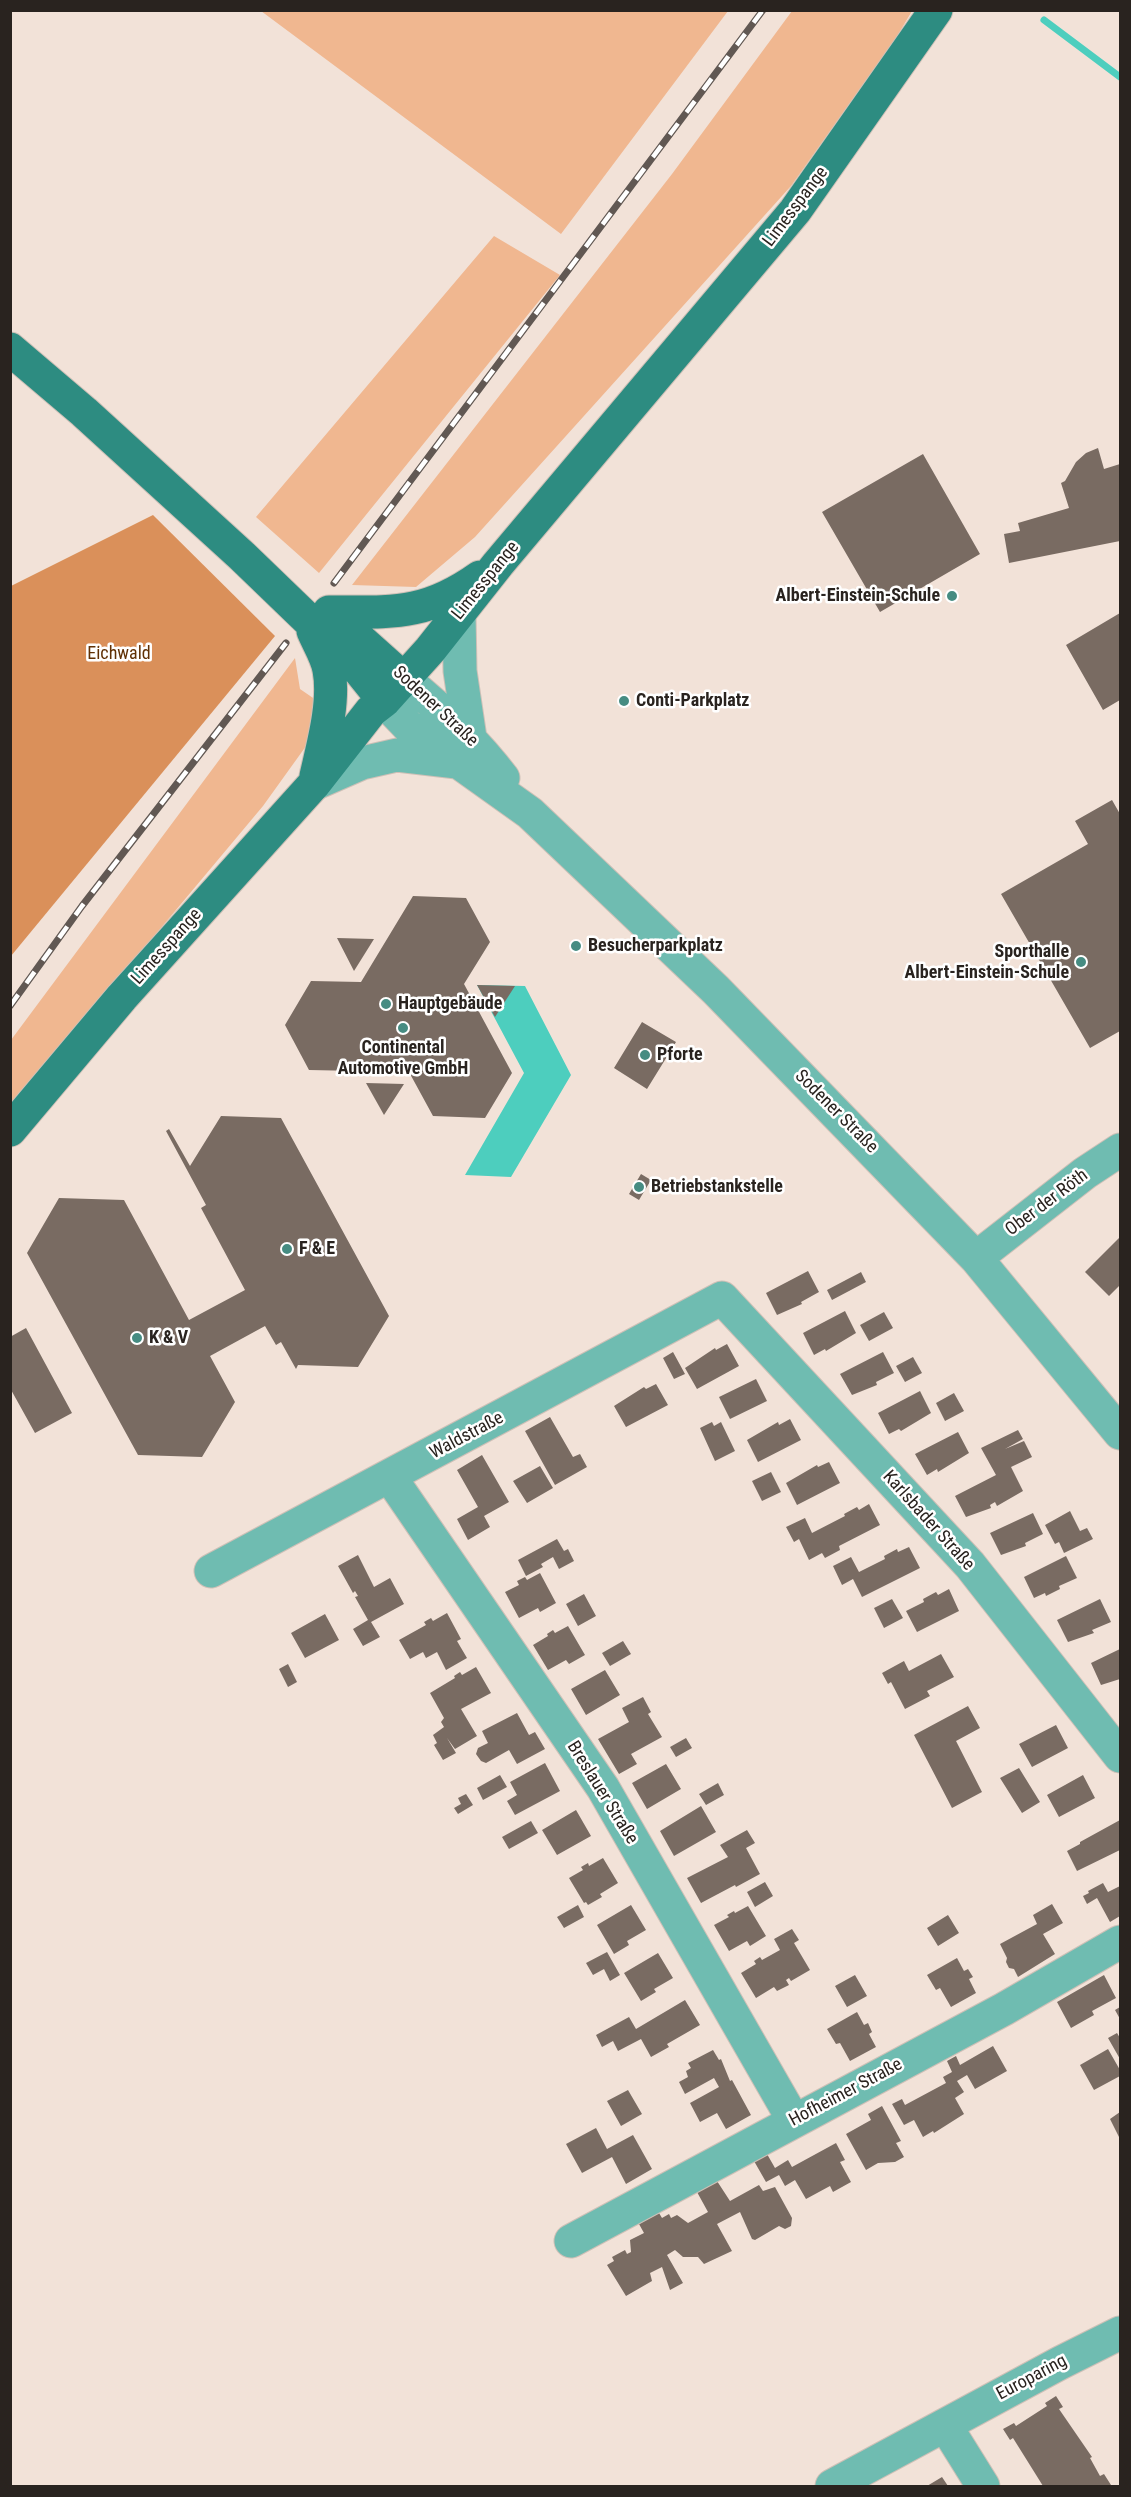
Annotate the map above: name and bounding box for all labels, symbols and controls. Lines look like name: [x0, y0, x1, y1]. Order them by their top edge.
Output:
street label: Limesspange: [759, 163, 833, 251]
street label: Limesspange: [448, 537, 524, 625]
place label: Albert-Einstein-Schule: [776, 585, 940, 607]
marker: Albert-Einstein-Schule: [945, 589, 959, 603]
park label: Eichwald: [87, 643, 151, 665]
street label: Sodener Straße: [388, 662, 482, 752]
place label: Conti-Parkplatz: [636, 690, 749, 712]
marker: Conti-Parkplatz: [617, 694, 631, 708]
street label: Limesspange: [127, 905, 207, 989]
place label: Besucherparkplatz: [588, 935, 723, 957]
marker: Besucherparkplatz: [569, 939, 583, 953]
place label: Sporthalle Albert-Einstein-Schule: [905, 941, 1069, 984]
marker: Sporthalle Albert-Einstein-Schule: [1074, 955, 1088, 969]
place label: Hauptgebäude: [398, 993, 502, 1015]
marker: Hauptgebäude: [379, 997, 393, 1011]
marker: Continental Automotive GmbH: [396, 1021, 410, 1035]
place label: Continental Automotive GmbH: [338, 1037, 468, 1080]
place label: Pforte: [657, 1044, 703, 1066]
marker: Pforte: [638, 1048, 652, 1062]
street label: Sodener Straße: [790, 1066, 882, 1158]
street label: Ober der Röth: [1002, 1165, 1092, 1241]
place label: Betriebstankstelle: [651, 1176, 783, 1198]
marker: Betriebstankstelle: [632, 1180, 646, 1194]
place label: F & E: [299, 1238, 335, 1260]
marker: F & E: [280, 1242, 294, 1256]
place label: K & V: [149, 1327, 188, 1349]
marker: K & V: [130, 1331, 144, 1345]
street label: Waldstraße: [427, 1408, 507, 1464]
street label: Karlsbader Straße: [877, 1467, 979, 1575]
street label: Breslauer Straße: [562, 1737, 642, 1849]
street label: Hofheimer Straße: [786, 2054, 906, 2132]
street label: Europaring: [993, 2350, 1071, 2406]

